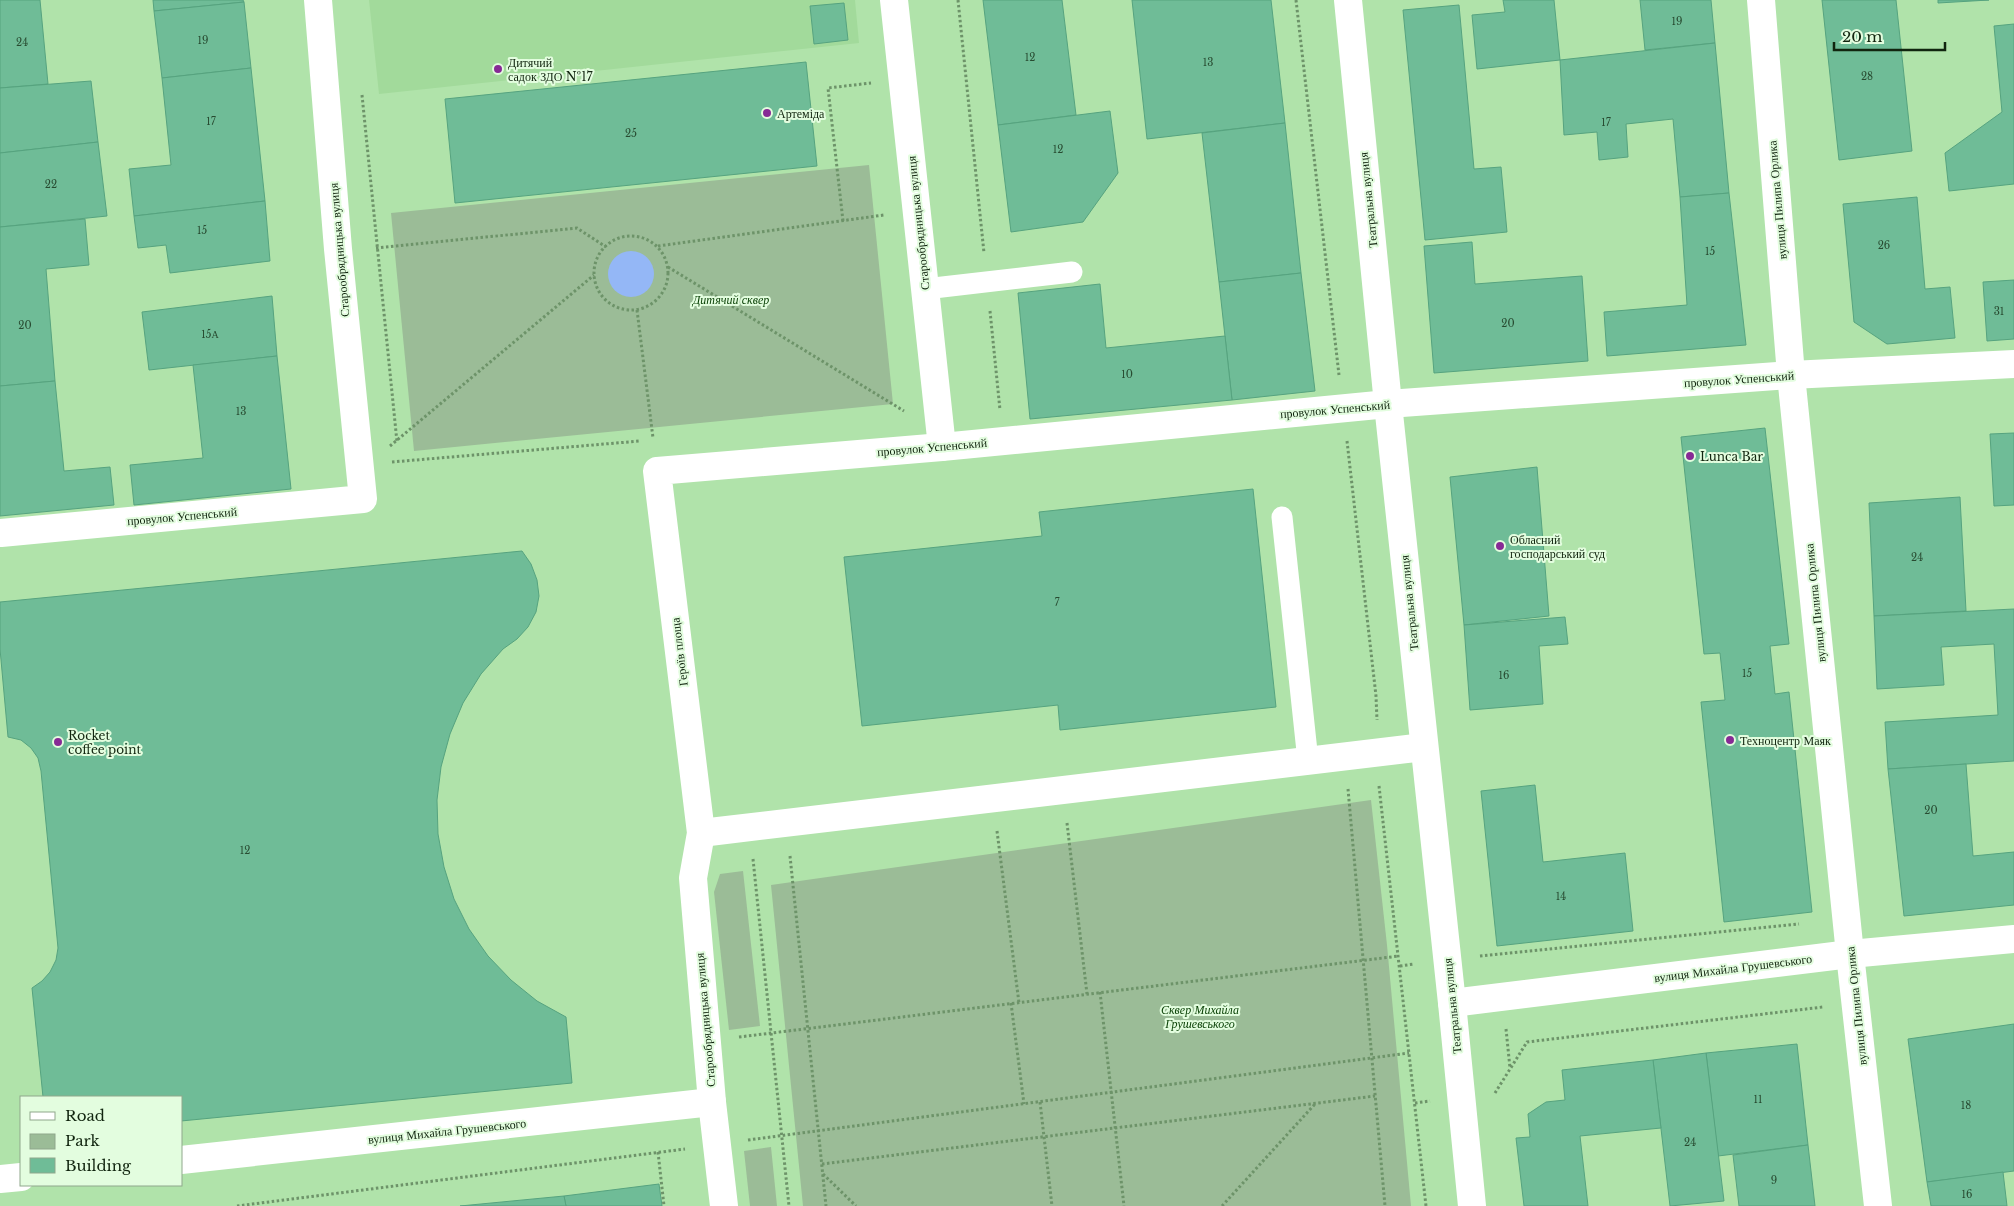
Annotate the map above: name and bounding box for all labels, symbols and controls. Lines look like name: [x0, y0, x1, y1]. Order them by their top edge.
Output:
house number: 19: [1672, 15, 1682, 28]
scale bar: [1834, 20, 1945, 52]
text: 20 m: [1842, 27, 1882, 46]
house number: 19: [198, 34, 208, 47]
house number: 24: [16, 36, 28, 49]
house number: 12: [1025, 51, 1035, 64]
place label: Дитячий садок ЗДО №17: [508, 55, 594, 84]
house number: 13: [1203, 56, 1213, 69]
marker: Дитячий садок ЗДО №17: [492, 63, 504, 75]
house number: 28: [1861, 70, 1873, 83]
place label: Артеміда: [777, 106, 825, 121]
marker: Артеміда: [761, 107, 773, 119]
house number: 17: [206, 115, 217, 128]
house number: 17: [1601, 116, 1612, 129]
house number: 25: [625, 127, 637, 140]
street label: вулиця Пилипа Орлика: [1764, 139, 1790, 260]
house number: 12: [1053, 143, 1063, 156]
street label: Театральна вулиця: [1355, 151, 1380, 248]
street label: Старообрядницька вулиця: [903, 155, 932, 291]
house number: 22: [45, 178, 57, 191]
street label: Старообрядницька вулиця: [326, 182, 352, 318]
house number: 15: [197, 224, 207, 237]
house number: 26: [1878, 239, 1890, 252]
house number: 15: [1705, 245, 1715, 258]
park label: Дитячий сквер: [692, 292, 769, 307]
house number: 31: [1994, 305, 2004, 318]
house number: 20: [1501, 317, 1515, 330]
house number: 20: [18, 319, 32, 332]
house number: 15А: [201, 328, 219, 341]
house number: 10: [1121, 368, 1133, 381]
street label: провулок Успенський: [1683, 368, 1795, 390]
street label: провулок Успенський: [1279, 397, 1391, 421]
house number: 13: [236, 405, 246, 418]
street label: провулок Успенський: [876, 435, 988, 459]
place label: Lunca Bar: [1700, 449, 1763, 464]
marker: Lunca Bar: [1684, 450, 1696, 462]
street label: провулок Успенський: [126, 504, 238, 528]
place label: Обласний господарський суд: [1510, 532, 1605, 561]
marker: Обласний господарський суд: [1494, 540, 1506, 552]
street label: вулиця Пилипа Орлика: [1801, 542, 1829, 663]
house number: 24: [1911, 551, 1923, 564]
street label: Театральна вулиця: [1396, 554, 1421, 651]
house number: 7: [1054, 596, 1060, 609]
street label: Героїв площа: [667, 616, 691, 687]
house number: 15: [1742, 667, 1752, 680]
house number: 16: [1499, 669, 1509, 682]
place label: Rocket coffee point: [68, 728, 141, 757]
place label: Техноцентр Маяк: [1740, 733, 1831, 748]
marker: Техноцентр Маяк: [1724, 734, 1736, 746]
marker: Rocket coffee point: [52, 736, 64, 748]
house number: 20: [1924, 804, 1938, 817]
house number: 12: [240, 844, 250, 857]
house number: 14: [1556, 890, 1566, 903]
street label: вулиця Пилипа Орлика: [1842, 945, 1870, 1066]
street label: вулиця Михайла Грушевського: [1653, 951, 1813, 985]
street label: Старообрядницька вулиця: [692, 952, 718, 1088]
street label: Театральна вулиця: [1439, 957, 1464, 1054]
park label: Сквер Михайла Грушевського: [1161, 1002, 1239, 1031]
house number: 11: [1754, 1093, 1762, 1106]
legend: [20, 1096, 182, 1186]
house number: 18: [1961, 1099, 1971, 1112]
text: Road: [65, 1106, 105, 1125]
street label: вулиця Михайла Грушевського: [367, 1115, 527, 1147]
text: Park: [65, 1131, 101, 1150]
house number: 24: [1684, 1136, 1696, 1149]
text: Building: [65, 1156, 132, 1175]
house number: 9: [1771, 1174, 1777, 1187]
house number: 16: [1962, 1188, 1972, 1201]

